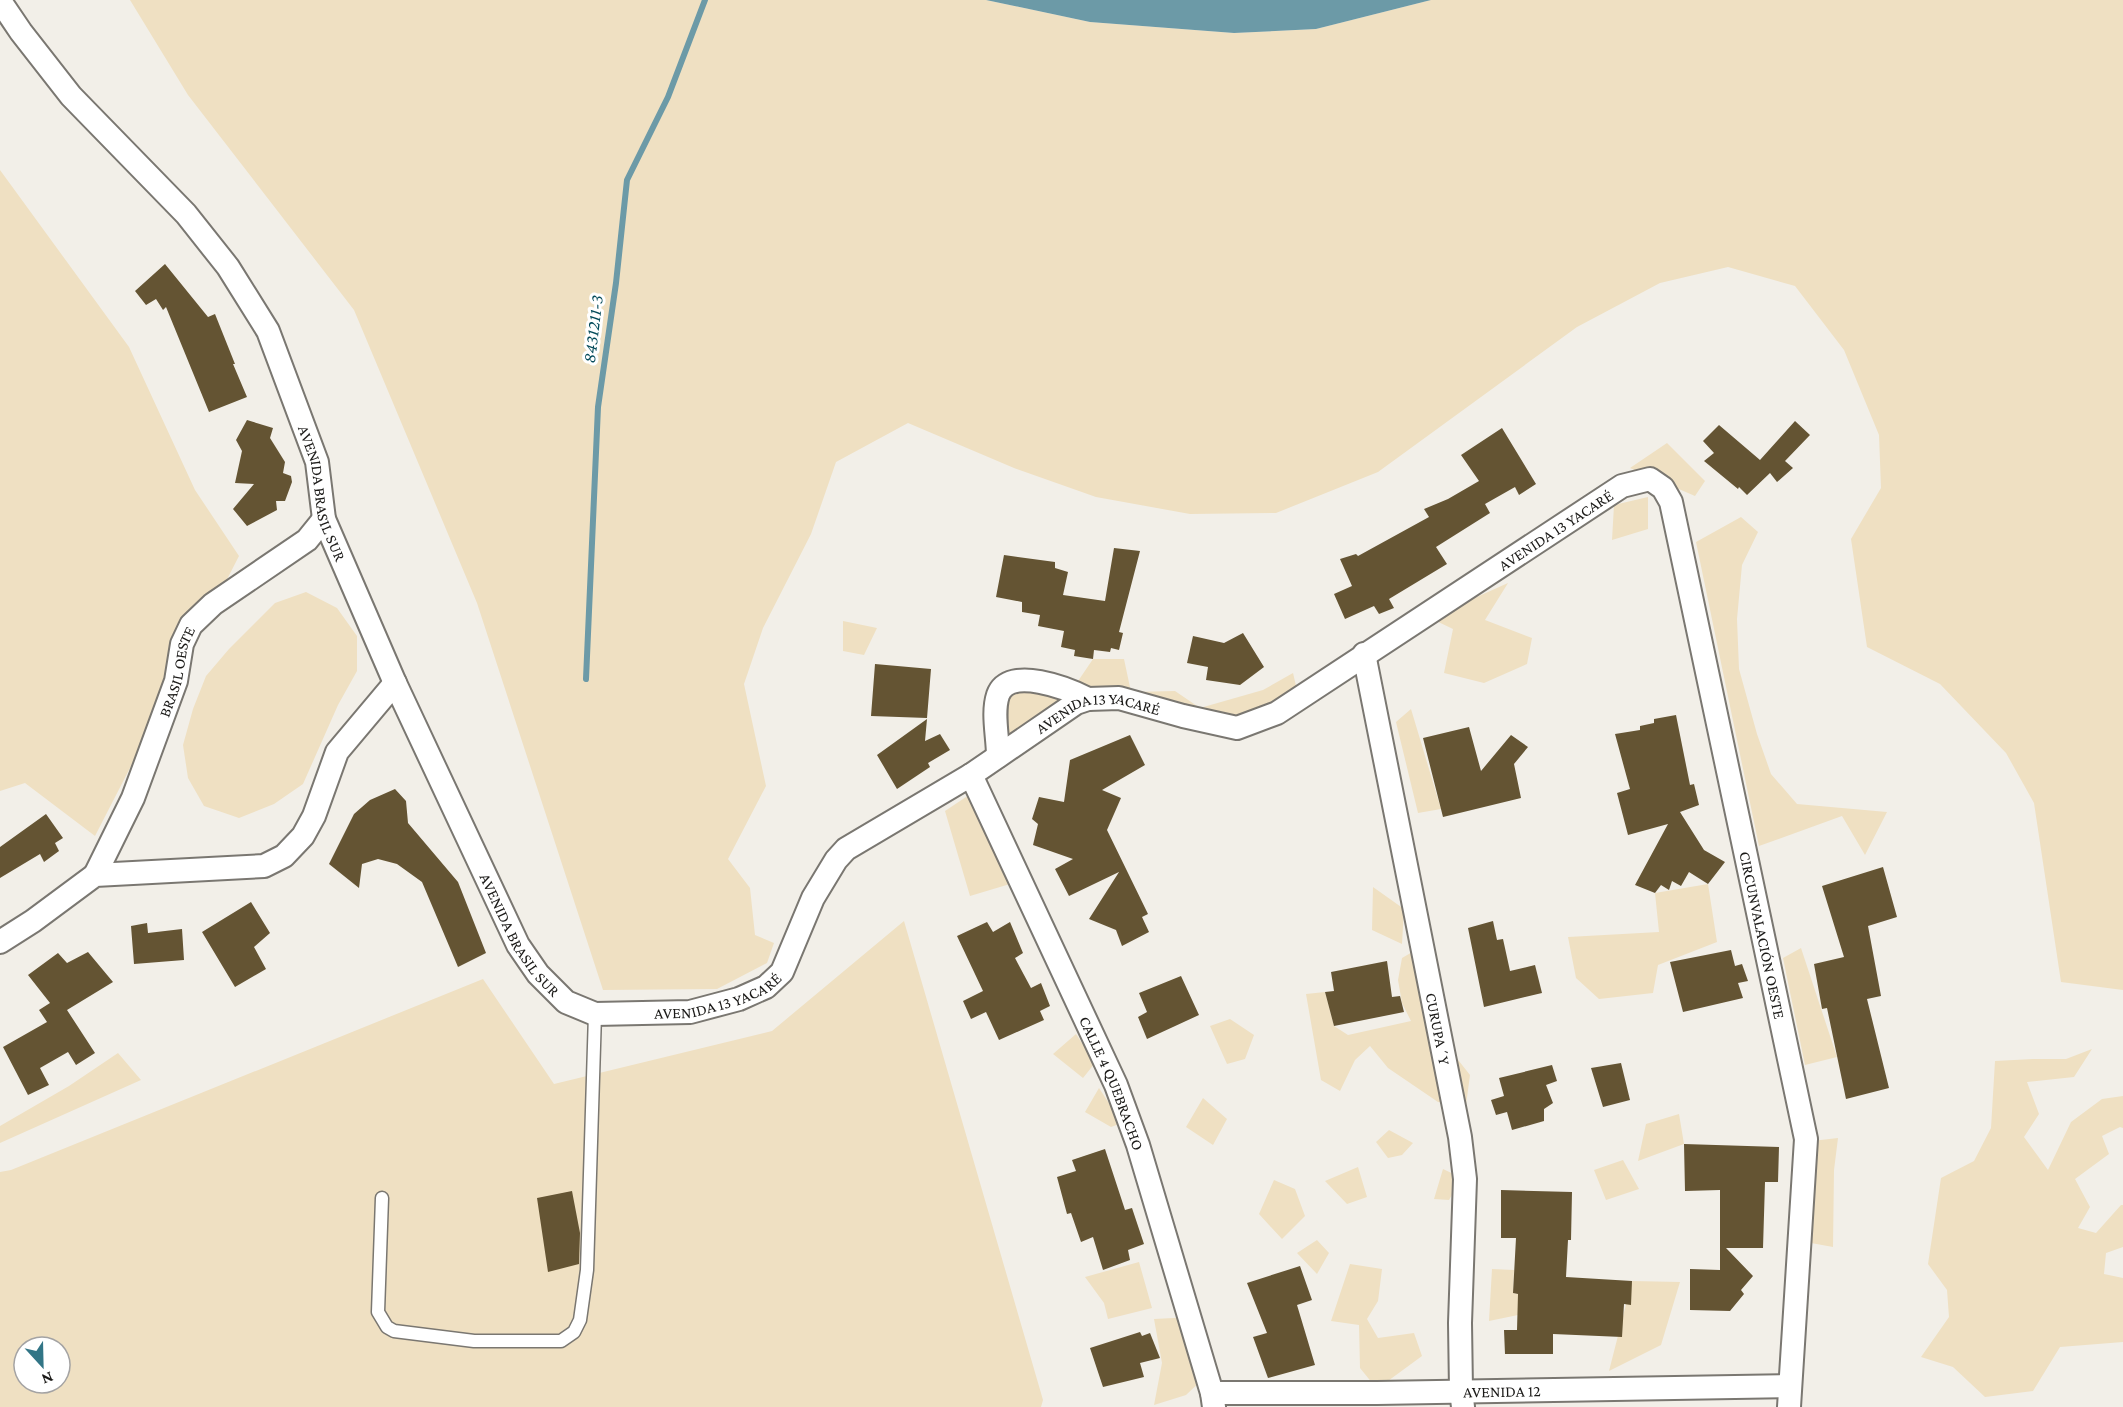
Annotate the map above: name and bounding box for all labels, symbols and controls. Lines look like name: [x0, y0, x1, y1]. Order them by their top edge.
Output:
water label: 8431211-3: [579, 294, 607, 364]
street label: AVENIDA BRASIL SUR: [295, 423, 349, 564]
street label: AVENIDA 13 YACARÉ: [1495, 486, 1616, 574]
street label: BRASIL OESTE: [156, 623, 198, 719]
street label: AVENIDA 13 YACARÉ: [1033, 690, 1162, 737]
street label: CIRCUNVALACIÓN OESTE: [1736, 850, 1788, 1021]
street label: AVENIDA BRASIL SUR: [477, 871, 563, 1000]
street label: AVENIDA 13 YACARÉ: [654, 969, 785, 1022]
street label: CURUPA´Y: [1423, 991, 1454, 1067]
street label: CALLE 4 QUEBRACHO: [1076, 1014, 1147, 1153]
north arrow: [12, 1335, 72, 1395]
text: N: [39, 1369, 56, 1388]
street label: AVENIDA 12: [1463, 1382, 1541, 1401]

